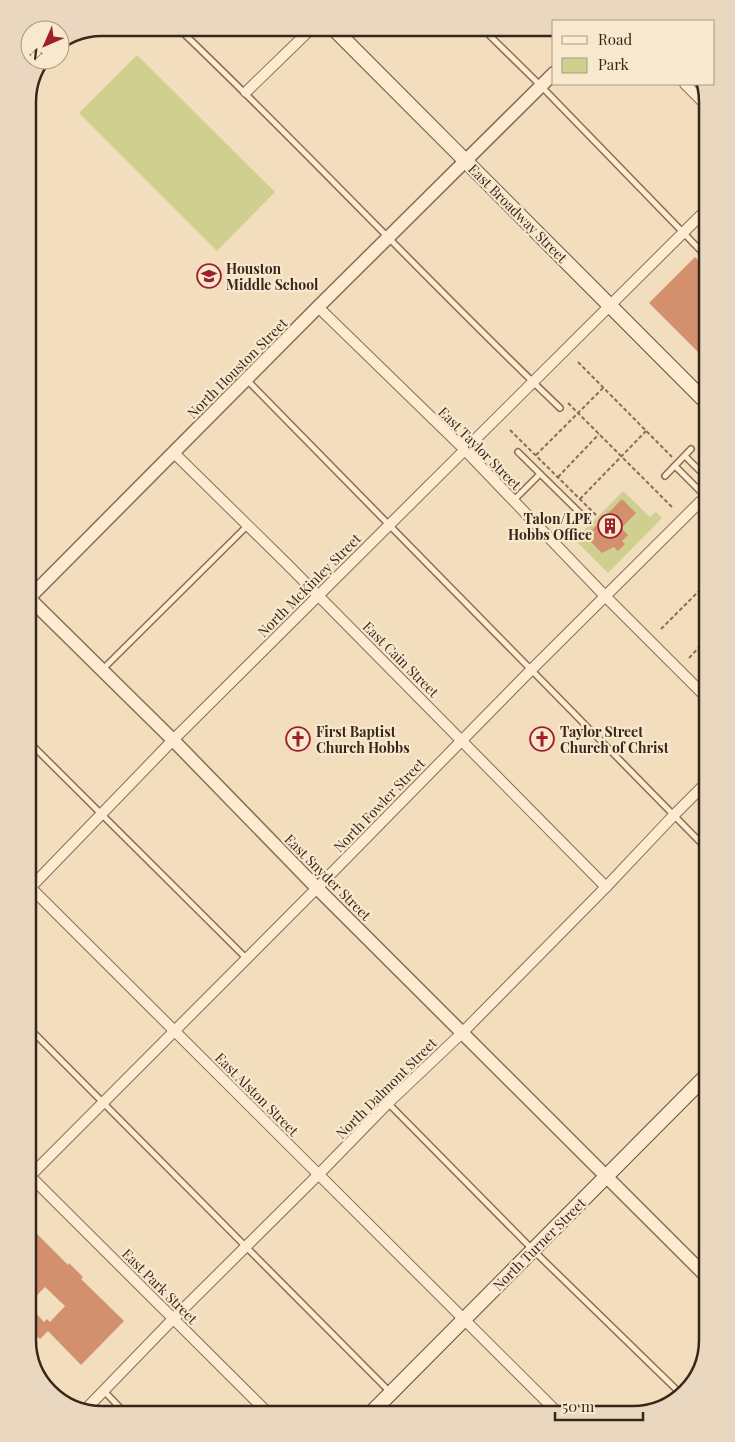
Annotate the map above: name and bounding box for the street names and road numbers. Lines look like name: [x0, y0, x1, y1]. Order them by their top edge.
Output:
street label: East Broadway Street: [464, 159, 572, 267]
street label: North Houston Street: [183, 313, 292, 422]
street label: East Taylor Street: [434, 402, 526, 494]
street label: North McKinley Street: [253, 528, 366, 641]
street label: East Cain Street: [359, 617, 444, 702]
street label: North Fowler Street: [329, 753, 430, 856]
street label: East Snyder Street: [281, 830, 376, 925]
street label: North Dalmont Street: [331, 1033, 441, 1143]
street label: East Alston Street: [211, 1048, 304, 1141]
street label: North Turner Street: [488, 1193, 590, 1295]
street label: East Park Street: [118, 1244, 203, 1329]

